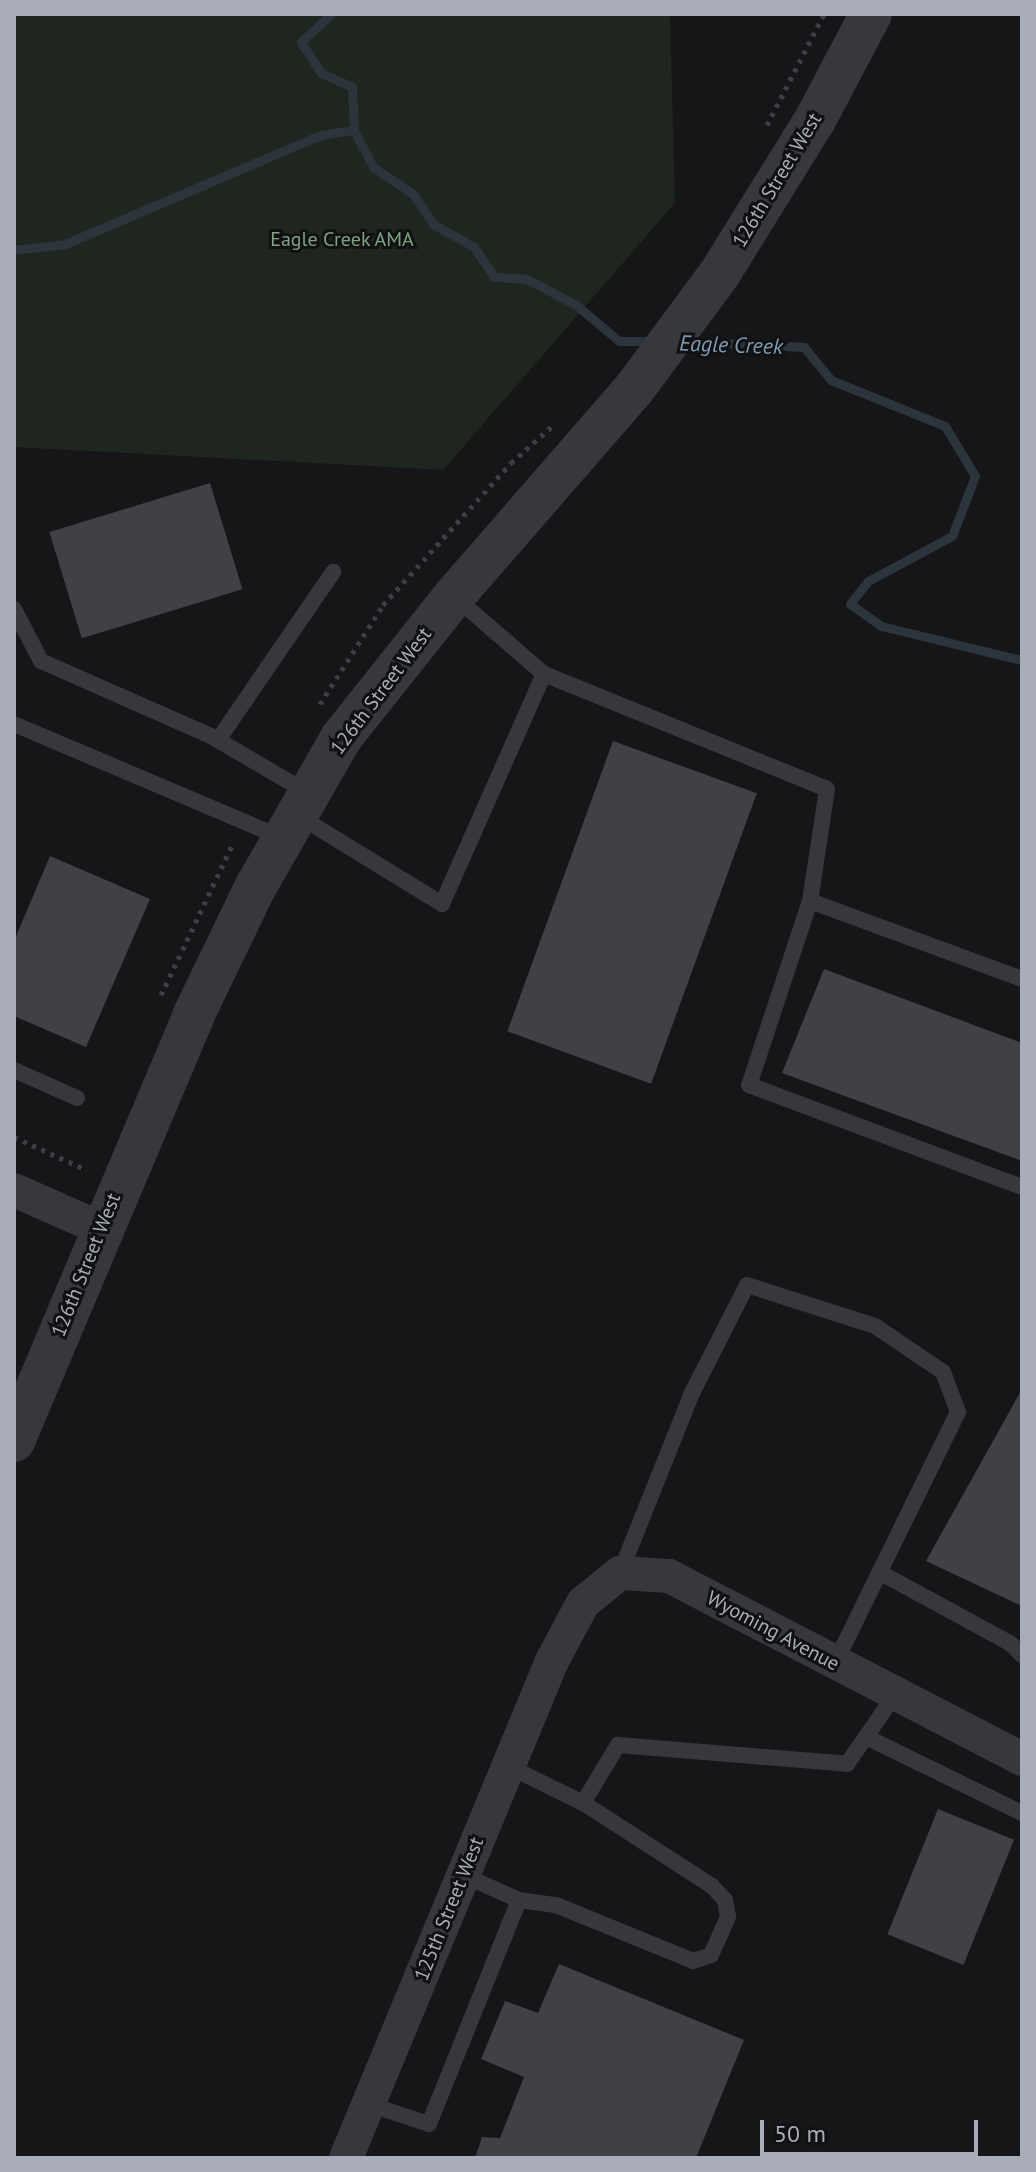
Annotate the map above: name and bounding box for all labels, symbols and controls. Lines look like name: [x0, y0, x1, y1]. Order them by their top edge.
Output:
street label: 126th Street West: [727, 108, 827, 252]
park label: Eagle Creek AMA: [270, 227, 414, 251]
water label: Eagle Creek: [679, 330, 783, 360]
street label: 126th Street West: [325, 623, 437, 759]
street label: 126th Street West: [46, 1189, 126, 1341]
street label: Wyoming Avenue: [702, 1586, 844, 1676]
street label: 125th Street West: [409, 1833, 489, 1985]
scale bar: [764, 2104, 982, 2154]
text: 50 m: [774, 2118, 826, 2149]

